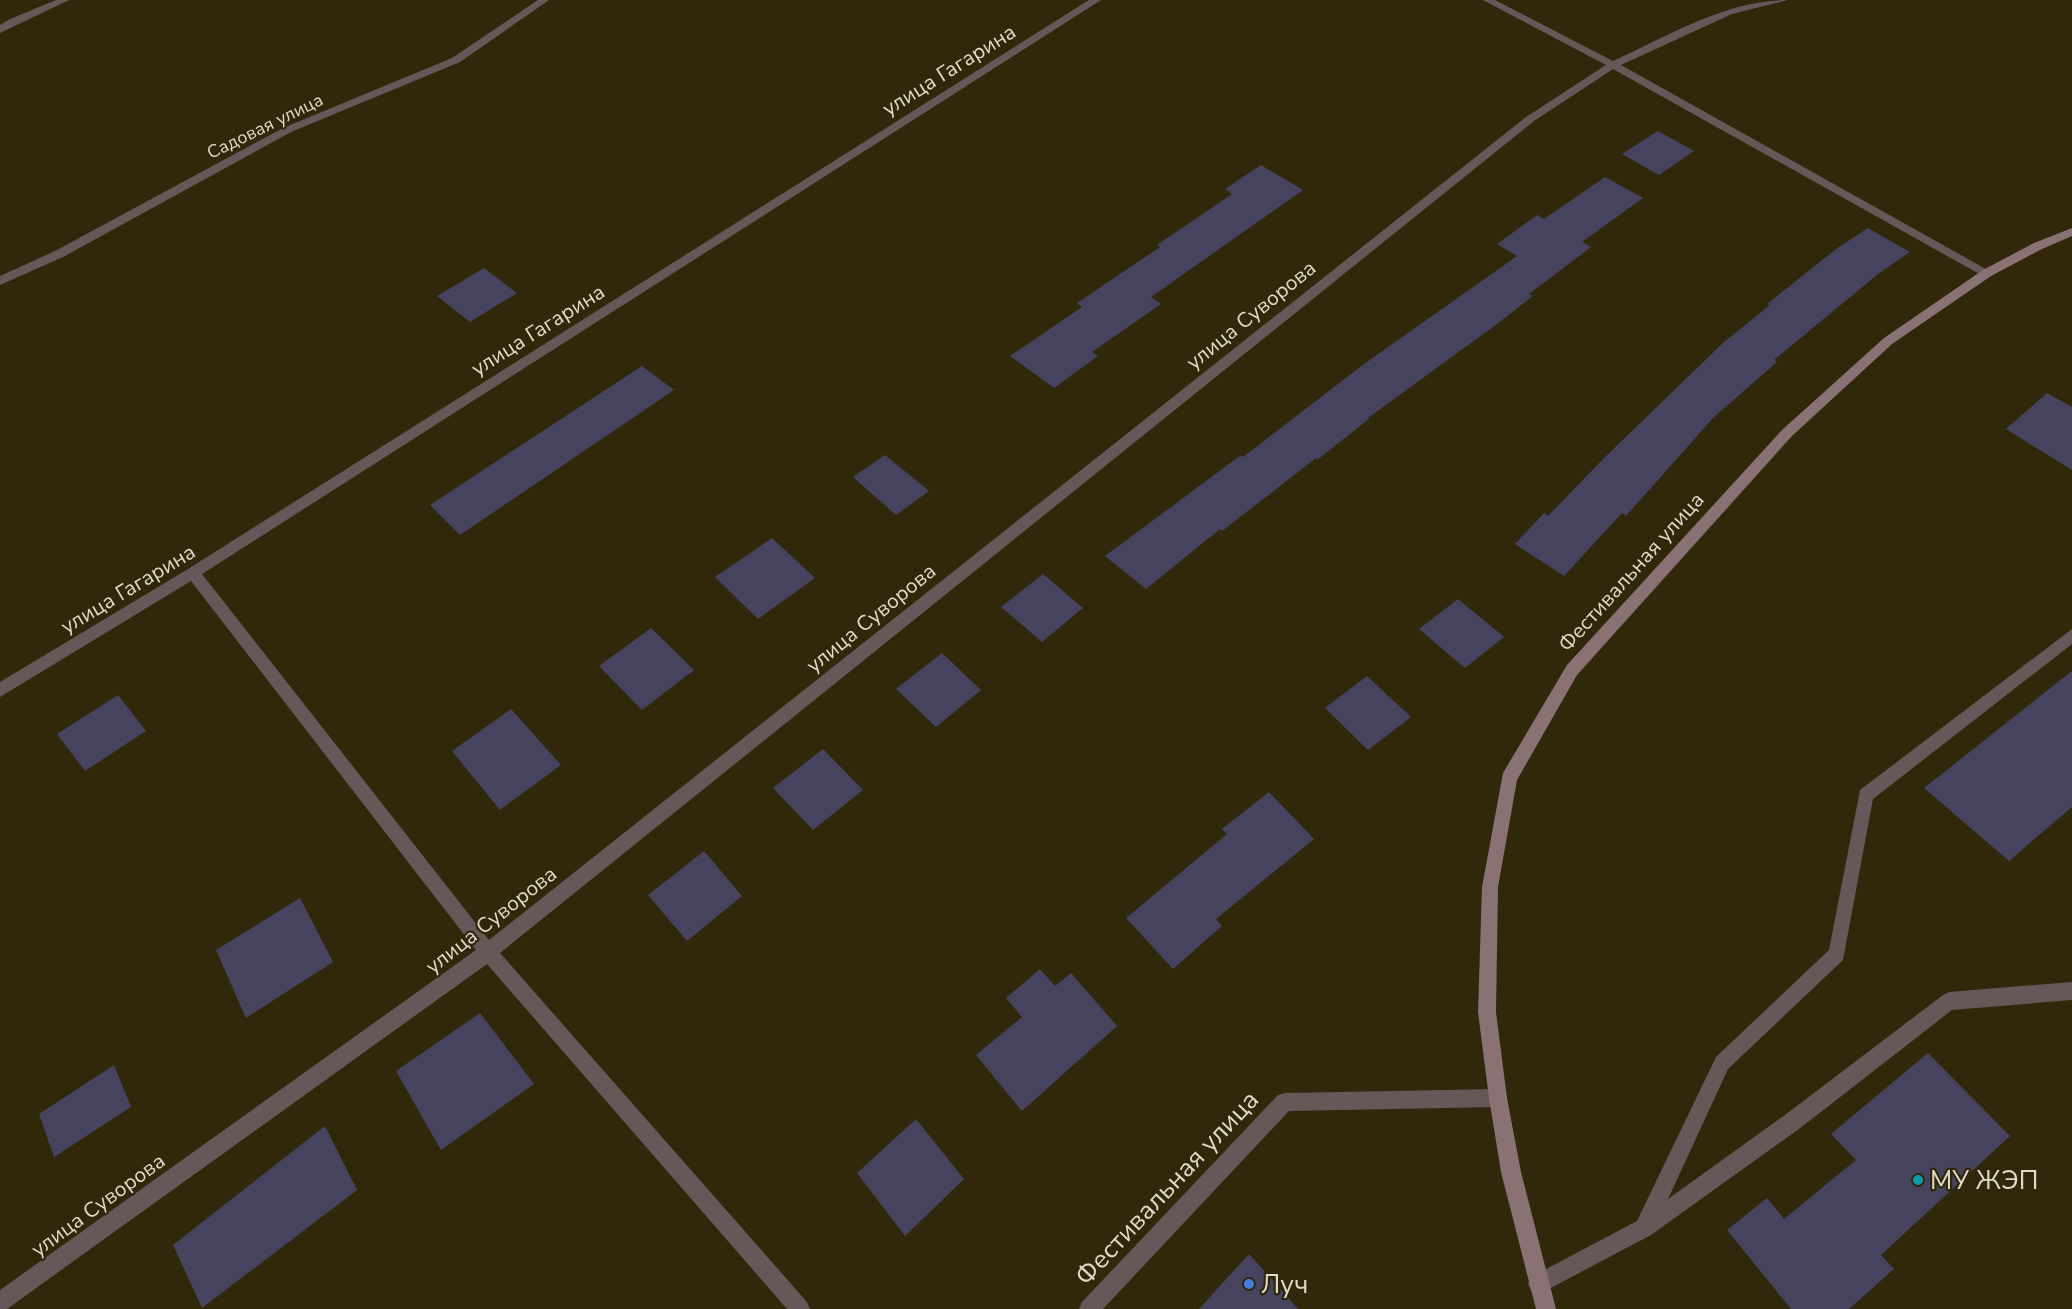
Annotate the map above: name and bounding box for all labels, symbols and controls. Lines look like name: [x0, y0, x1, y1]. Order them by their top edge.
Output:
street label: улица Гагарина: [877, 18, 1021, 122]
street label: Садовая улица: [203, 87, 327, 165]
street label: улица Суворова: [1180, 254, 1322, 376]
street label: улица Гагарина: [466, 278, 610, 382]
street label: Фестивальная улица: [1552, 486, 1710, 658]
street label: улица Гагарина: [55, 538, 201, 640]
street label: улица Суворова: [800, 557, 942, 679]
street label: улица Суворова: [420, 860, 562, 980]
street label: Фестивальная улица: [1067, 1083, 1267, 1293]
street label: улица Суворова: [25, 1147, 171, 1263]
place label: МУ ЖЭП: [1930, 1163, 2038, 1198]
marker: МУ ЖЭП: [1911, 1173, 1925, 1187]
place label: Луч: [1261, 1267, 1308, 1302]
marker: Луч: [1242, 1277, 1256, 1291]

